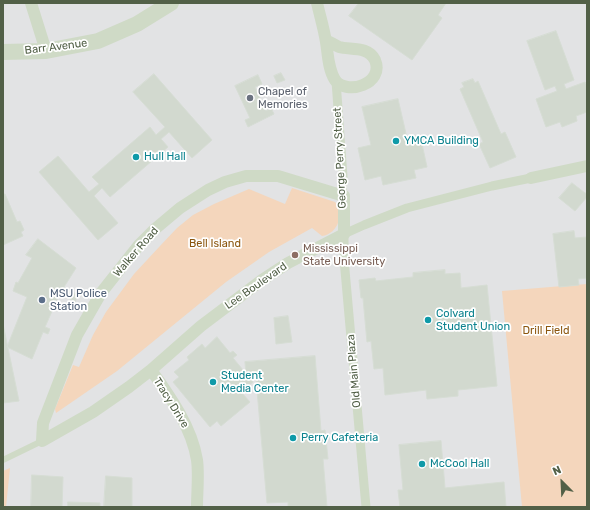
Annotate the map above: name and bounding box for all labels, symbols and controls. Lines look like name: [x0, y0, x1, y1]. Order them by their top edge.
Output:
street label: Barr Avenue: [24, 37, 88, 57]
place label: Chapel of Memories: [258, 85, 308, 111]
marker: Chapel of Memories: [245, 93, 255, 103]
street label: George Perry Street: [331, 107, 349, 209]
place label: YMCA Building: [404, 134, 479, 148]
marker: YMCA Building: [391, 136, 401, 146]
place label: Hull Hall: [144, 150, 186, 164]
marker: Hull Hall: [131, 152, 141, 162]
street label: Walker Road: [111, 224, 161, 280]
park label: Bell Island: [189, 237, 241, 251]
place label: Mississippi State University: [303, 242, 385, 268]
marker: Mississippi State University: [290, 250, 300, 260]
street label: Lee Boulevard: [222, 260, 290, 312]
place label: MSU Police Station: [50, 287, 107, 313]
marker: MSU Police Station: [37, 295, 47, 305]
place label: Colvard Student Union: [436, 307, 510, 333]
marker: Colvard Student Union: [423, 315, 433, 325]
park label: Drill Field: [523, 324, 569, 338]
street label: Old Main Plaza: [344, 334, 364, 408]
place label: Student Media Center: [221, 369, 289, 395]
street label: Tracy Drive: [150, 375, 192, 431]
marker: Student Media Center: [208, 377, 218, 387]
place label: Perry Cafeteria: [301, 431, 378, 445]
marker: Perry Cafeteria: [288, 433, 298, 443]
place label: McCool Hall: [430, 457, 489, 471]
marker: McCool Hall: [417, 459, 427, 469]
north arrow: [542, 462, 582, 502]
text: N: [551, 463, 563, 478]

